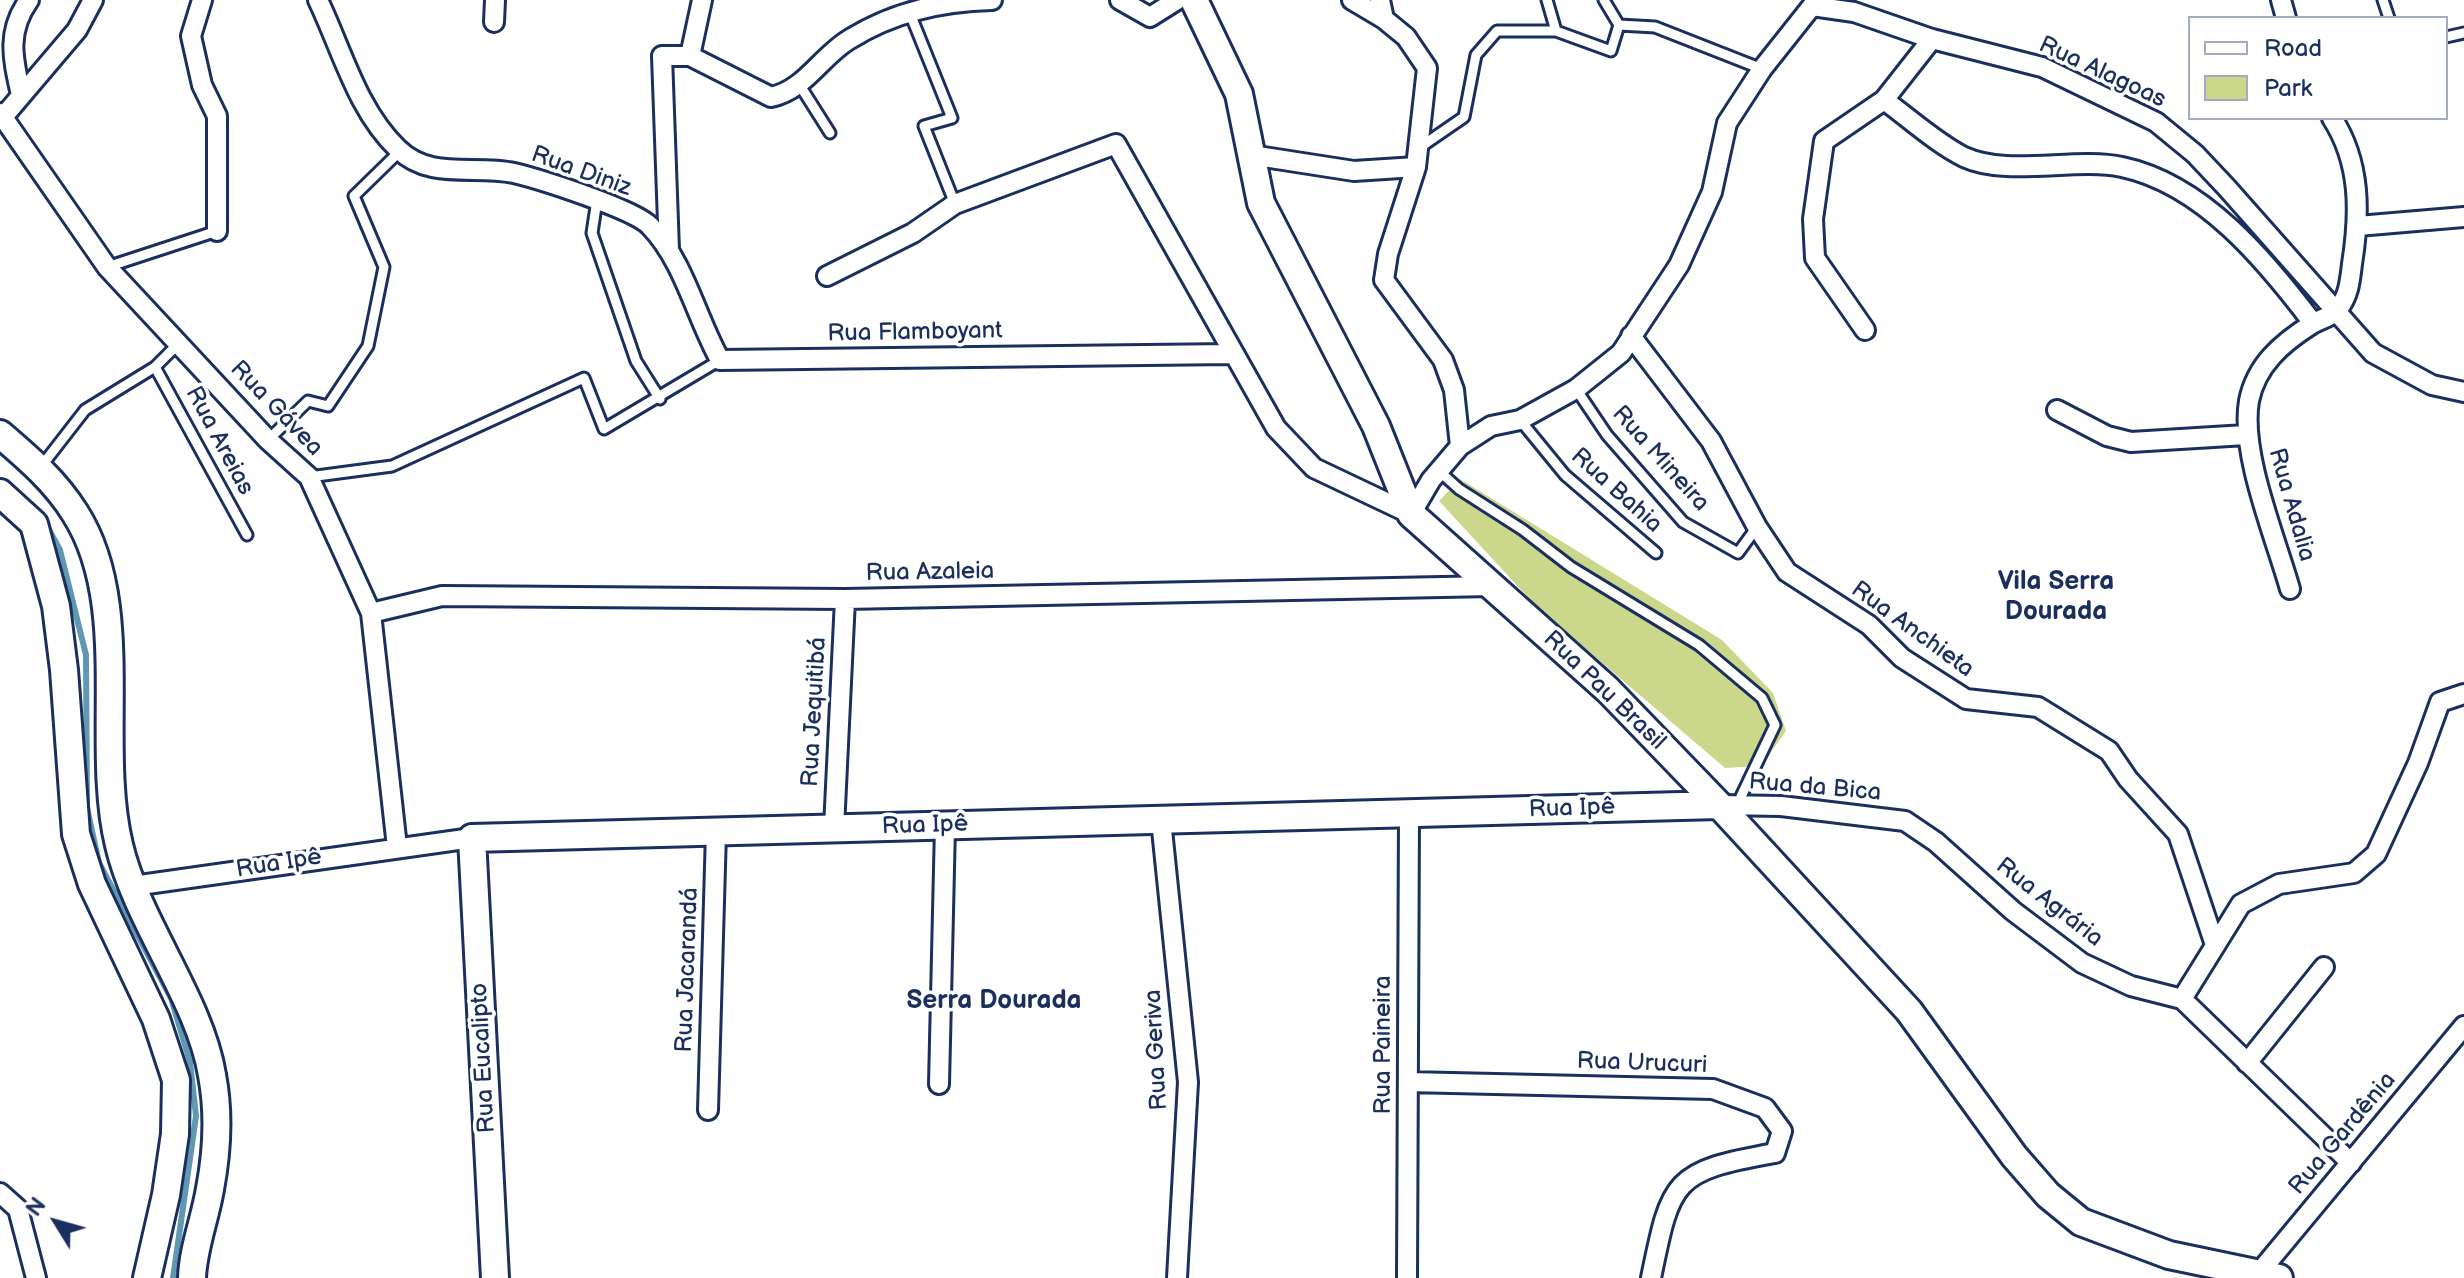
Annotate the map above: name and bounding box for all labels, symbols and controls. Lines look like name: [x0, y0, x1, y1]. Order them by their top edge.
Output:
legend: [2188, 16, 2448, 120]
street label: Rua Alagoas: [2034, 31, 2170, 115]
text: Road: [2264, 34, 2322, 63]
text: Park: [2264, 74, 2312, 103]
street label: Rua Diniz: [527, 141, 635, 203]
street label: Rua Flamboyant: [827, 317, 1003, 349]
street label: Rua Gávea: [224, 355, 328, 463]
street label: Rua Areias: [178, 382, 260, 500]
street label: Rua Mineira: [1605, 400, 1715, 518]
street label: Rua Bahia: [1564, 442, 1668, 540]
street label: Rua Adalia: [2261, 445, 2321, 565]
street label: Rua Azaleia: [865, 557, 995, 589]
district label: Vila Serra Dourada: [1998, 566, 2114, 628]
street label: Rua Anchieta: [1845, 576, 1979, 684]
street label: Rua Pau Brasil: [1537, 625, 1671, 757]
street label: Rua Jequitibá: [797, 636, 833, 788]
street label: Rua da Bica: [1748, 768, 1882, 808]
street label: Rua Ipê: [1528, 793, 1616, 825]
street label: Rua Ipê: [881, 810, 969, 842]
street label: Rua Ipê: [234, 843, 324, 885]
street label: Rua Agrária: [1990, 852, 2108, 954]
street label: Rua Jacarandá: [671, 887, 705, 1053]
street label: Rua Paineira: [1370, 976, 1398, 1114]
street label: Rua Eucalipto: [466, 982, 502, 1134]
district label: Serra Dourada: [906, 985, 1082, 1017]
street label: Rua Geriva: [1139, 989, 1175, 1111]
street label: Rua Urucuri: [1576, 1047, 1708, 1081]
street label: Rua Gardênia: [2283, 1067, 2403, 1201]
north arrow: [16, 1182, 96, 1262]
text: N: [21, 1193, 52, 1222]

